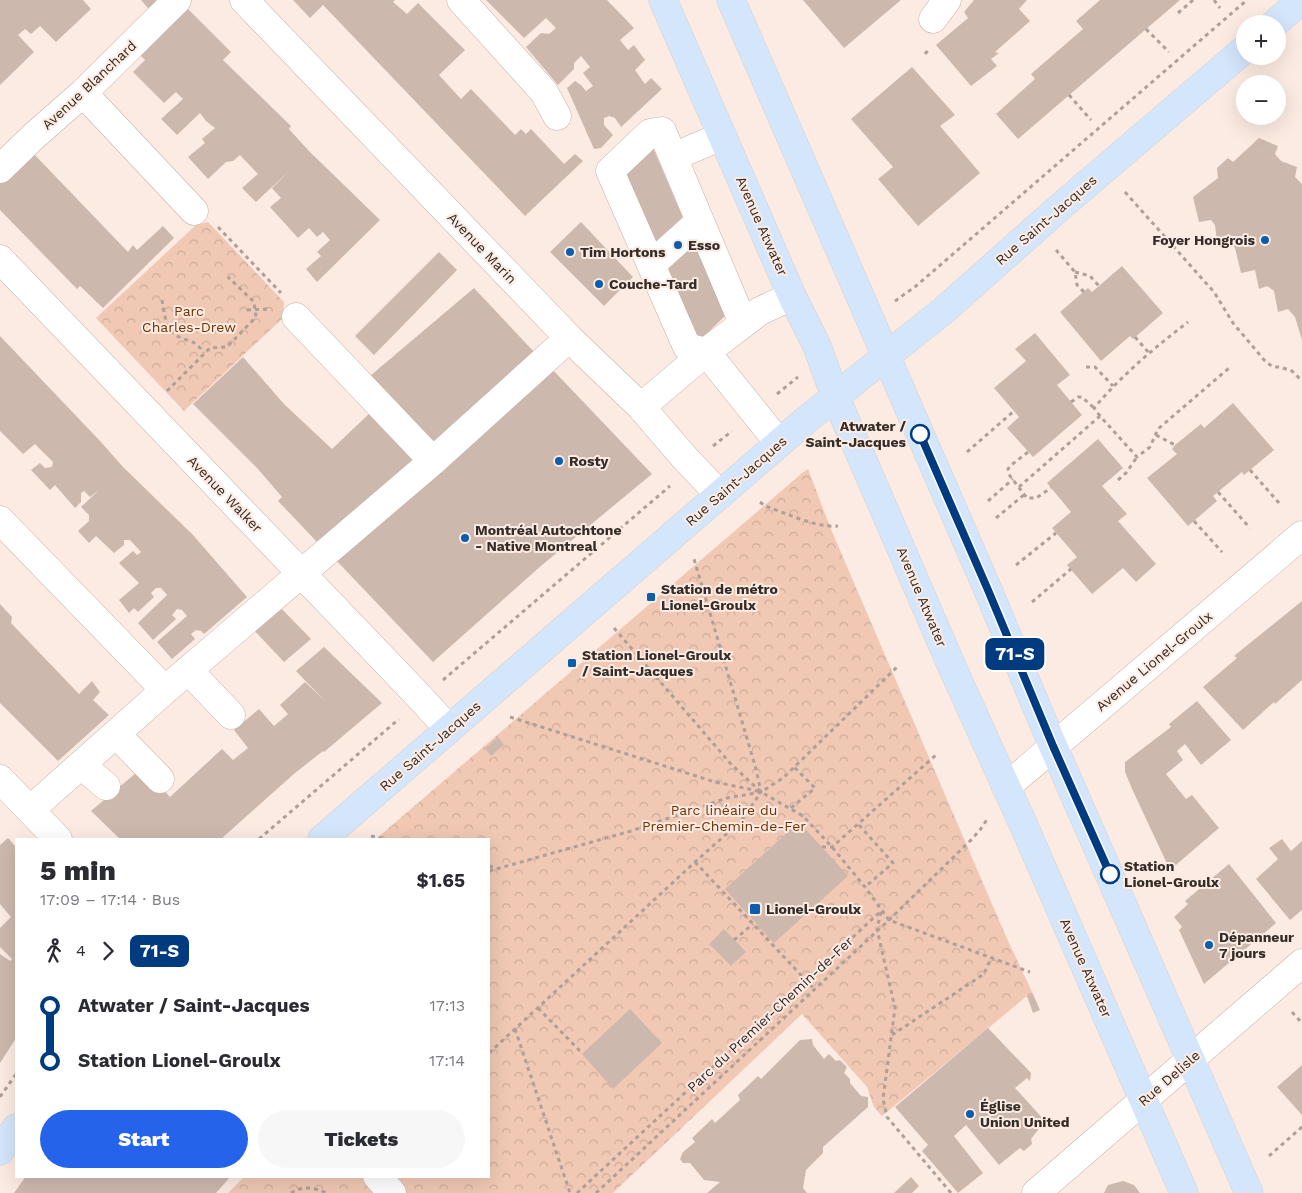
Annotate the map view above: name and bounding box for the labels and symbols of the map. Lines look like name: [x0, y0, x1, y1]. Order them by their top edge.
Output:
street label: Avenue Blanchard: [39, 37, 139, 133]
street label: Rue Saint-Jacques: [992, 172, 1100, 268]
street label: Avenue Atwater: [733, 174, 791, 278]
street label: Avenue Marin: [444, 209, 520, 287]
place label: Foyer Hongrois: [1152, 232, 1256, 248]
marker: Foyer Hongrois: [1259, 234, 1271, 246]
place label: Esso: [688, 237, 720, 253]
marker: Esso: [672, 239, 684, 251]
place label: Tim Hortons: [580, 244, 666, 260]
marker: Tim Hortons: [564, 246, 576, 258]
place label: Couche-Tard: [609, 276, 697, 292]
marker: Couche-Tard: [593, 278, 605, 290]
park label: Parc Charles-Drew: [142, 303, 236, 335]
place label: Atwater / Saint-Jacques: [805, 418, 907, 450]
marker: Atwater / Saint-Jacques: [910, 424, 930, 444]
street label: Rue Saint-Jacques: [682, 433, 790, 529]
street label: Avenue Walker: [184, 452, 266, 536]
place label: Rosty: [569, 453, 609, 469]
marker: Rosty: [553, 455, 565, 467]
place label: Montréal Autochtone - Native Montreal: [475, 522, 622, 554]
marker: Montréal Autochtone - Native Montreal: [459, 532, 471, 544]
street label: Avenue Atwater: [894, 545, 950, 650]
place label: Station de métro Lionel-Groulx: [661, 581, 778, 613]
marker: Station de métro Lionel-Groulx: [645, 591, 657, 603]
street label: Avenue Lionel-Groulx: [1093, 608, 1215, 714]
line badge: 71-S: [980, 638, 1050, 670]
place label: Station Lionel-Groulx / Saint-Jacques: [582, 647, 732, 679]
marker: Station Lionel-Groulx / Saint-Jacques: [566, 657, 578, 669]
street label: Rue Saint-Jacques: [376, 698, 484, 794]
park label: Parc linéaire du Premier-Chemin-de-Fer: [642, 802, 806, 834]
place label: Station Lionel-Groulx: [1124, 858, 1220, 890]
marker: Station Lionel-Groulx: [1100, 864, 1120, 884]
place label: Lionel-Groulx: [766, 901, 862, 917]
marker: Lionel-Groulx: [748, 902, 762, 916]
street label: Avenue Atwater: [1057, 916, 1115, 1020]
place label: Dépanneur 7 jours: [1219, 929, 1294, 961]
street label: Parc du Premier-Chemin-de-Fer: [684, 933, 856, 1095]
marker: Dépanneur 7 jours: [1203, 939, 1215, 951]
street label: Rue Delisle: [1135, 1047, 1203, 1109]
place label: Église Union United: [980, 1098, 1069, 1130]
marker: Église Union United: [964, 1108, 976, 1120]

